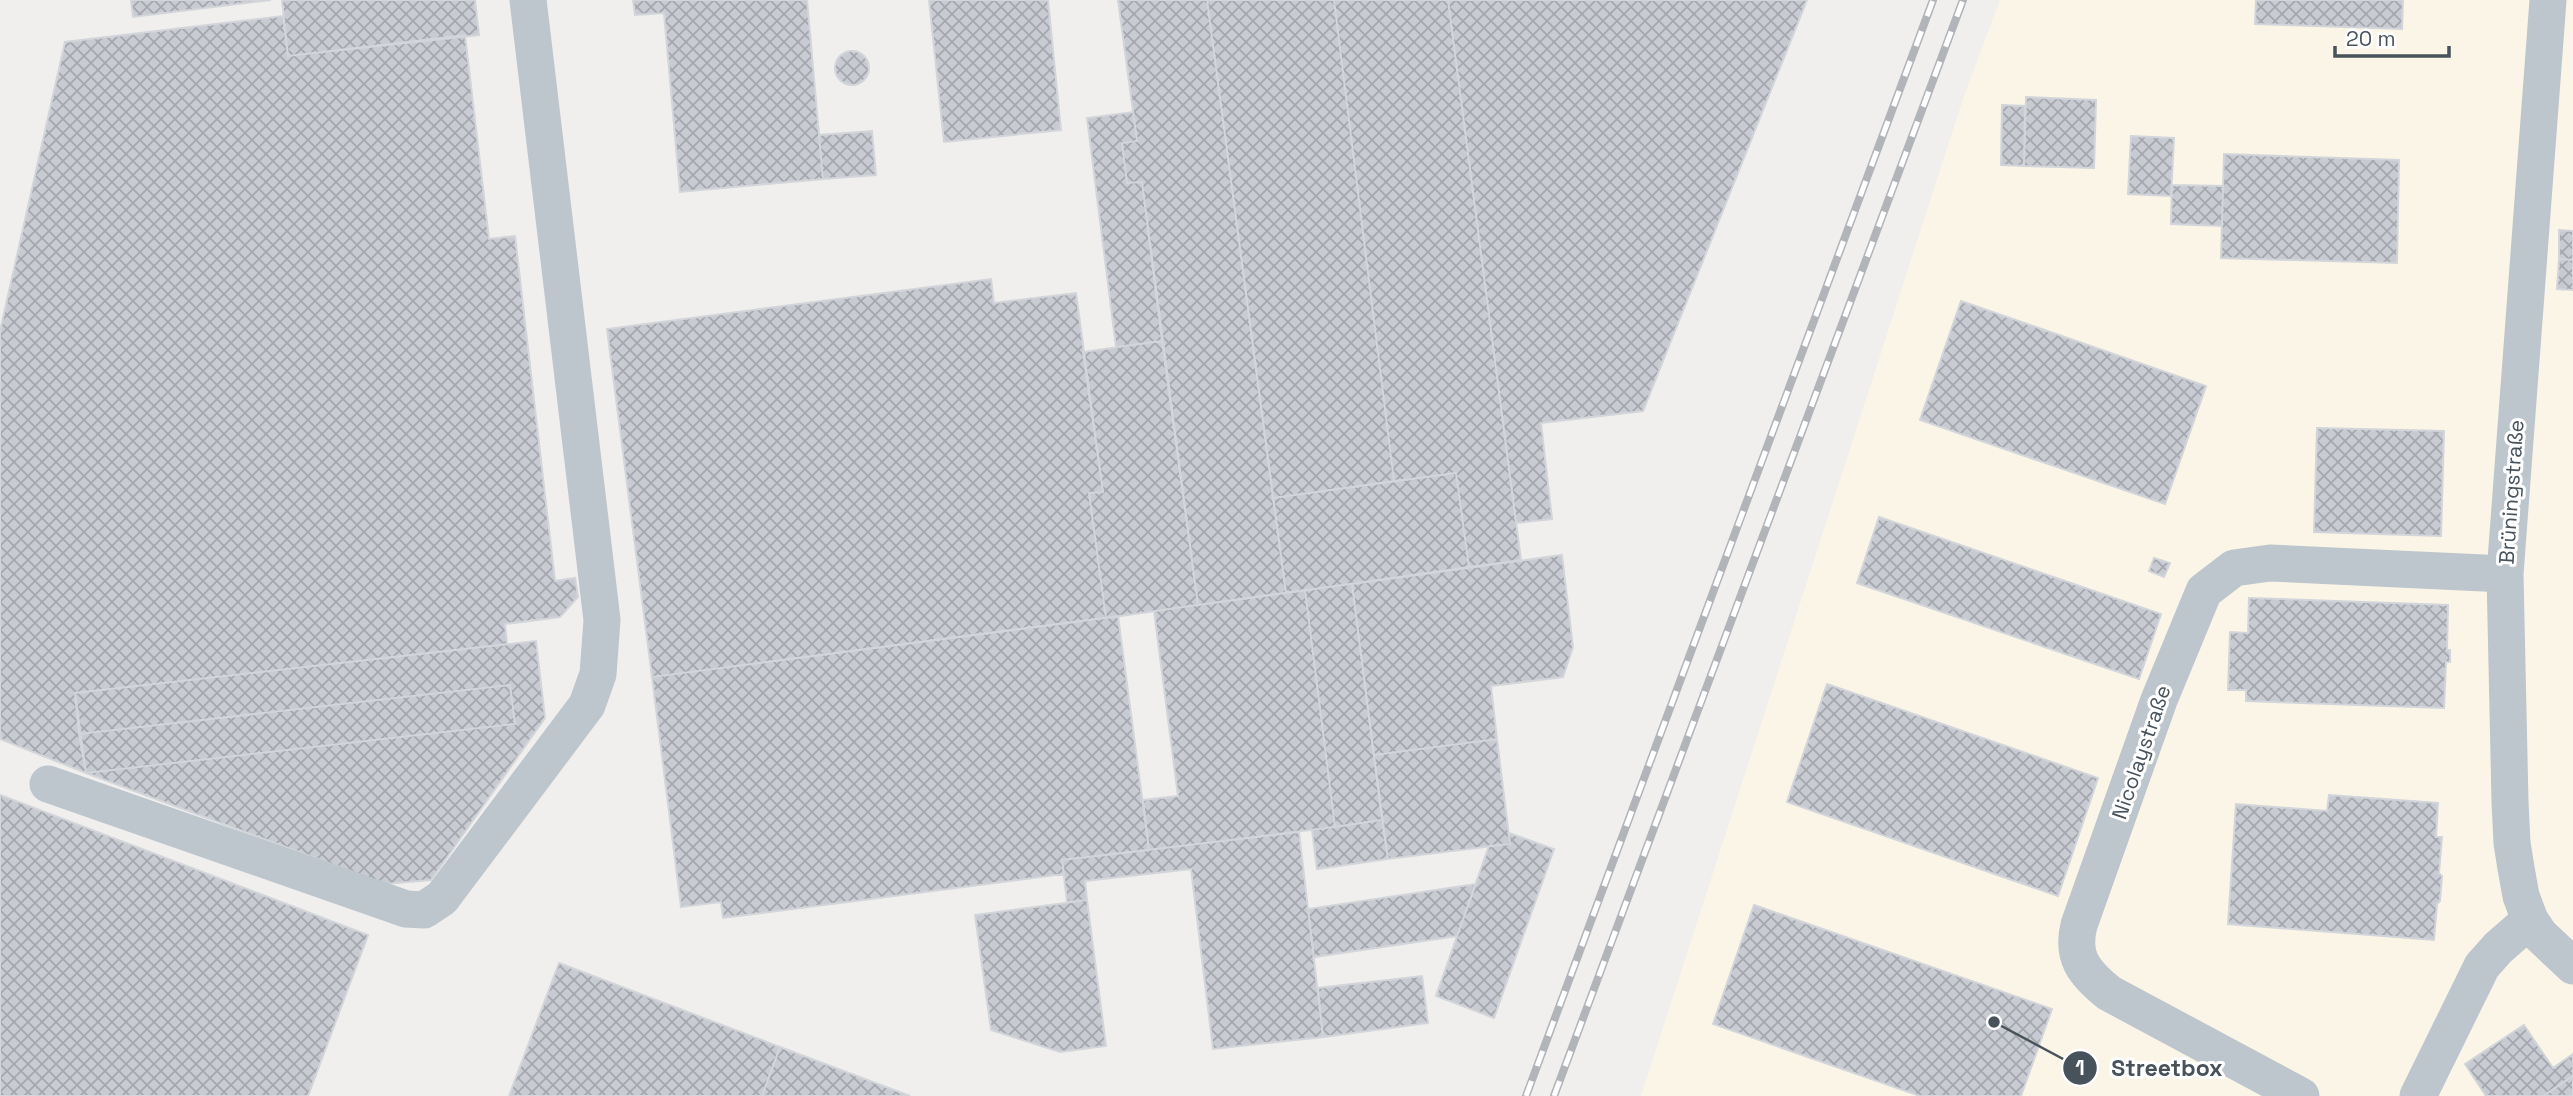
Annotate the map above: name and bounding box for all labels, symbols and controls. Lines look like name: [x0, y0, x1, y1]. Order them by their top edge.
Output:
scale bar: [2335, 14, 2449, 58]
text: 20 m: [2346, 25, 2396, 52]
street label: Brüningstraße: [2492, 419, 2530, 565]
street label: Nicolaystraße: [2105, 681, 2177, 823]
callout: Streetbox: [2062, 1046, 2237, 1090]
text: Streetbox: [2111, 1053, 2223, 1083]
text: 1: [2075, 1054, 2085, 1081]

